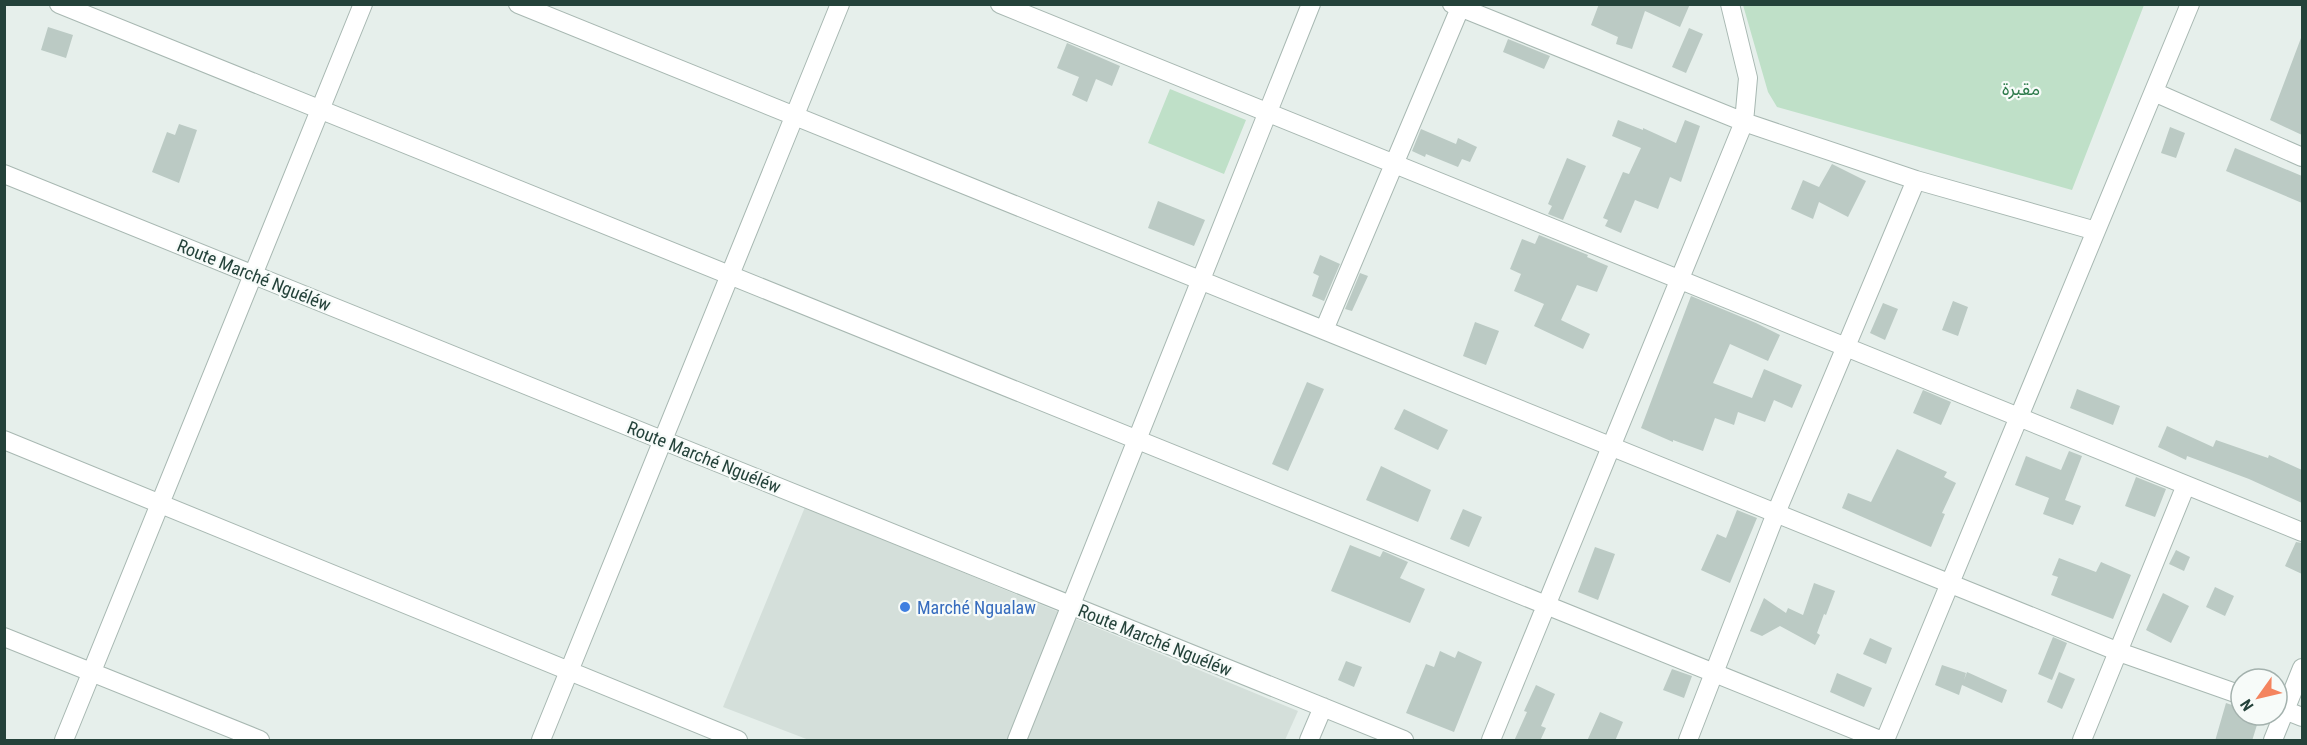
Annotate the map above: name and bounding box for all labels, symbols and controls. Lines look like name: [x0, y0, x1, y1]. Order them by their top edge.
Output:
park label: مقبرة: [2002, 78, 2040, 100]
street label: Route Marché Nguéléw: [174, 235, 334, 316]
street label: Route Marché Nguéléw: [624, 417, 784, 498]
place label: Marché Ngualaw: [917, 597, 1036, 618]
marker: Marché Ngualaw: [898, 600, 912, 614]
street label: Route Marché Nguéléw: [1075, 600, 1235, 681]
north arrow: [2229, 667, 2289, 727]
text: N: [2236, 696, 2258, 714]

